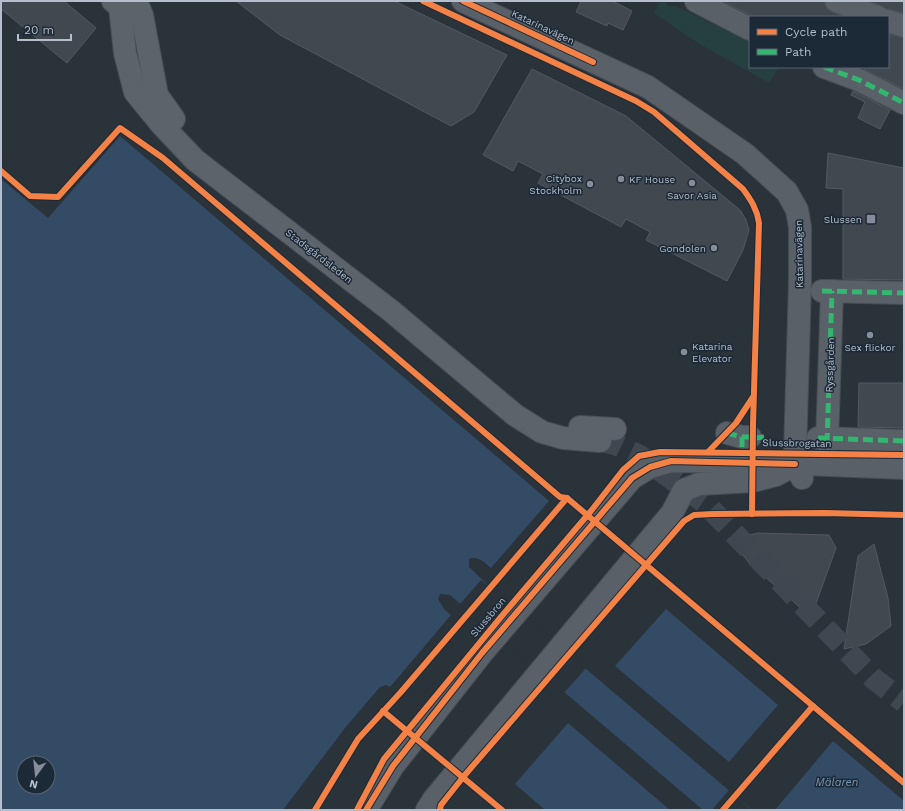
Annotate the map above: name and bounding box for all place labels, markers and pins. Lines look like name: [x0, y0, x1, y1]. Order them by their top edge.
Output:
place label: Citybox Stockholm: [529, 173, 582, 196]
marker: KF House: [616, 174, 626, 184]
place label: KF House: [629, 174, 676, 185]
marker: Savor Asia: [687, 178, 697, 188]
marker: Citybox Stockholm: [585, 179, 595, 189]
place label: Savor Asia: [667, 190, 717, 201]
marker: Slussen: [865, 213, 877, 225]
place label: Slussen: [824, 214, 862, 225]
place label: Gondolen: [659, 243, 706, 254]
marker: Gondolen: [709, 243, 719, 253]
marker: Sex flickor: [865, 330, 875, 340]
place label: Katarina Elevator: [692, 341, 733, 364]
place label: Sex flickor: [844, 342, 896, 353]
marker: Katarina Elevator: [679, 347, 689, 357]

